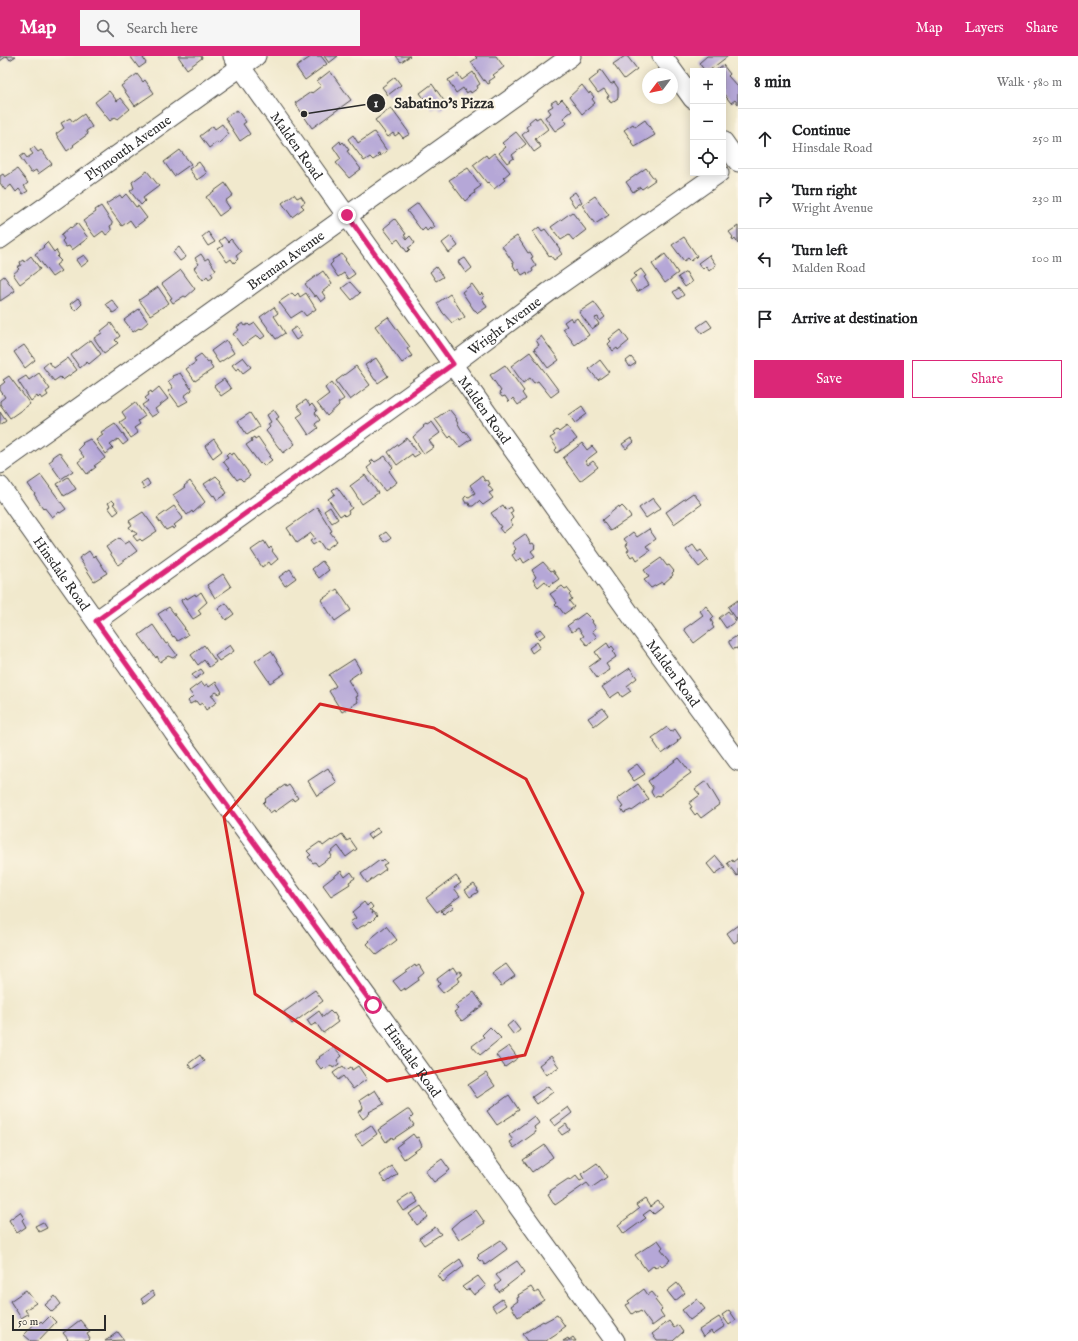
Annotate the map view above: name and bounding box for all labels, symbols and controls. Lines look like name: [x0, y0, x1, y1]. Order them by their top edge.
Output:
search box: [80, 10, 360, 46]
text: Map: [20, 16, 56, 40]
icon: search: [94, 17, 116, 39]
text: Search here: [126, 19, 198, 38]
text: Map: [916, 19, 943, 37]
text: Layers: [965, 19, 1004, 37]
text: Share: [1026, 19, 1058, 37]
north arrow: [642, 68, 678, 104]
map controls: [690, 68, 726, 176]
button: +: [690, 68, 726, 104]
text: 8 min: [754, 72, 791, 93]
text: Walk · 580 m: [997, 74, 1062, 91]
callout: Sabatino's Pizza: [366, 89, 501, 116]
text: Sabatino's Pizza: [394, 94, 494, 113]
text: 1: [374, 96, 379, 111]
button: −: [690, 104, 726, 140]
street label: Malden Road: [266, 109, 327, 184]
street label: Plymouth Avenue: [81, 111, 176, 186]
text: Continue: [792, 121, 850, 140]
icon: ahead: [754, 128, 776, 150]
text: 250 m: [1032, 130, 1062, 147]
button: locate: [690, 140, 726, 176]
text: Hinsdale Road: [792, 140, 872, 157]
text: Turn right: [792, 181, 857, 200]
icon: right: [754, 188, 776, 210]
text: 230 m: [1032, 190, 1062, 207]
text: Wright Avenue: [792, 200, 873, 217]
route end: [338, 206, 356, 224]
street label: Breman Avenue: [244, 227, 329, 295]
text: Turn left: [792, 241, 848, 260]
icon: left: [754, 248, 776, 270]
text: 100 m: [1032, 250, 1062, 267]
text: Malden Road: [792, 260, 865, 277]
street label: Wright Avenue: [465, 293, 546, 360]
icon: arrive: [754, 308, 776, 330]
text: Arrive at destination: [792, 309, 918, 328]
button: Save: [754, 360, 904, 398]
button: Share: [912, 360, 1062, 398]
street label: Malden Road: [454, 373, 514, 448]
street label: Hinsdale Road: [29, 533, 94, 615]
street label: Malden Road: [642, 636, 703, 711]
route start: [364, 996, 382, 1014]
street label: Hinsdale Road: [379, 1020, 445, 1101]
scale bar: [12, 1313, 106, 1332]
text: 50 m: [18, 1315, 38, 1329]

